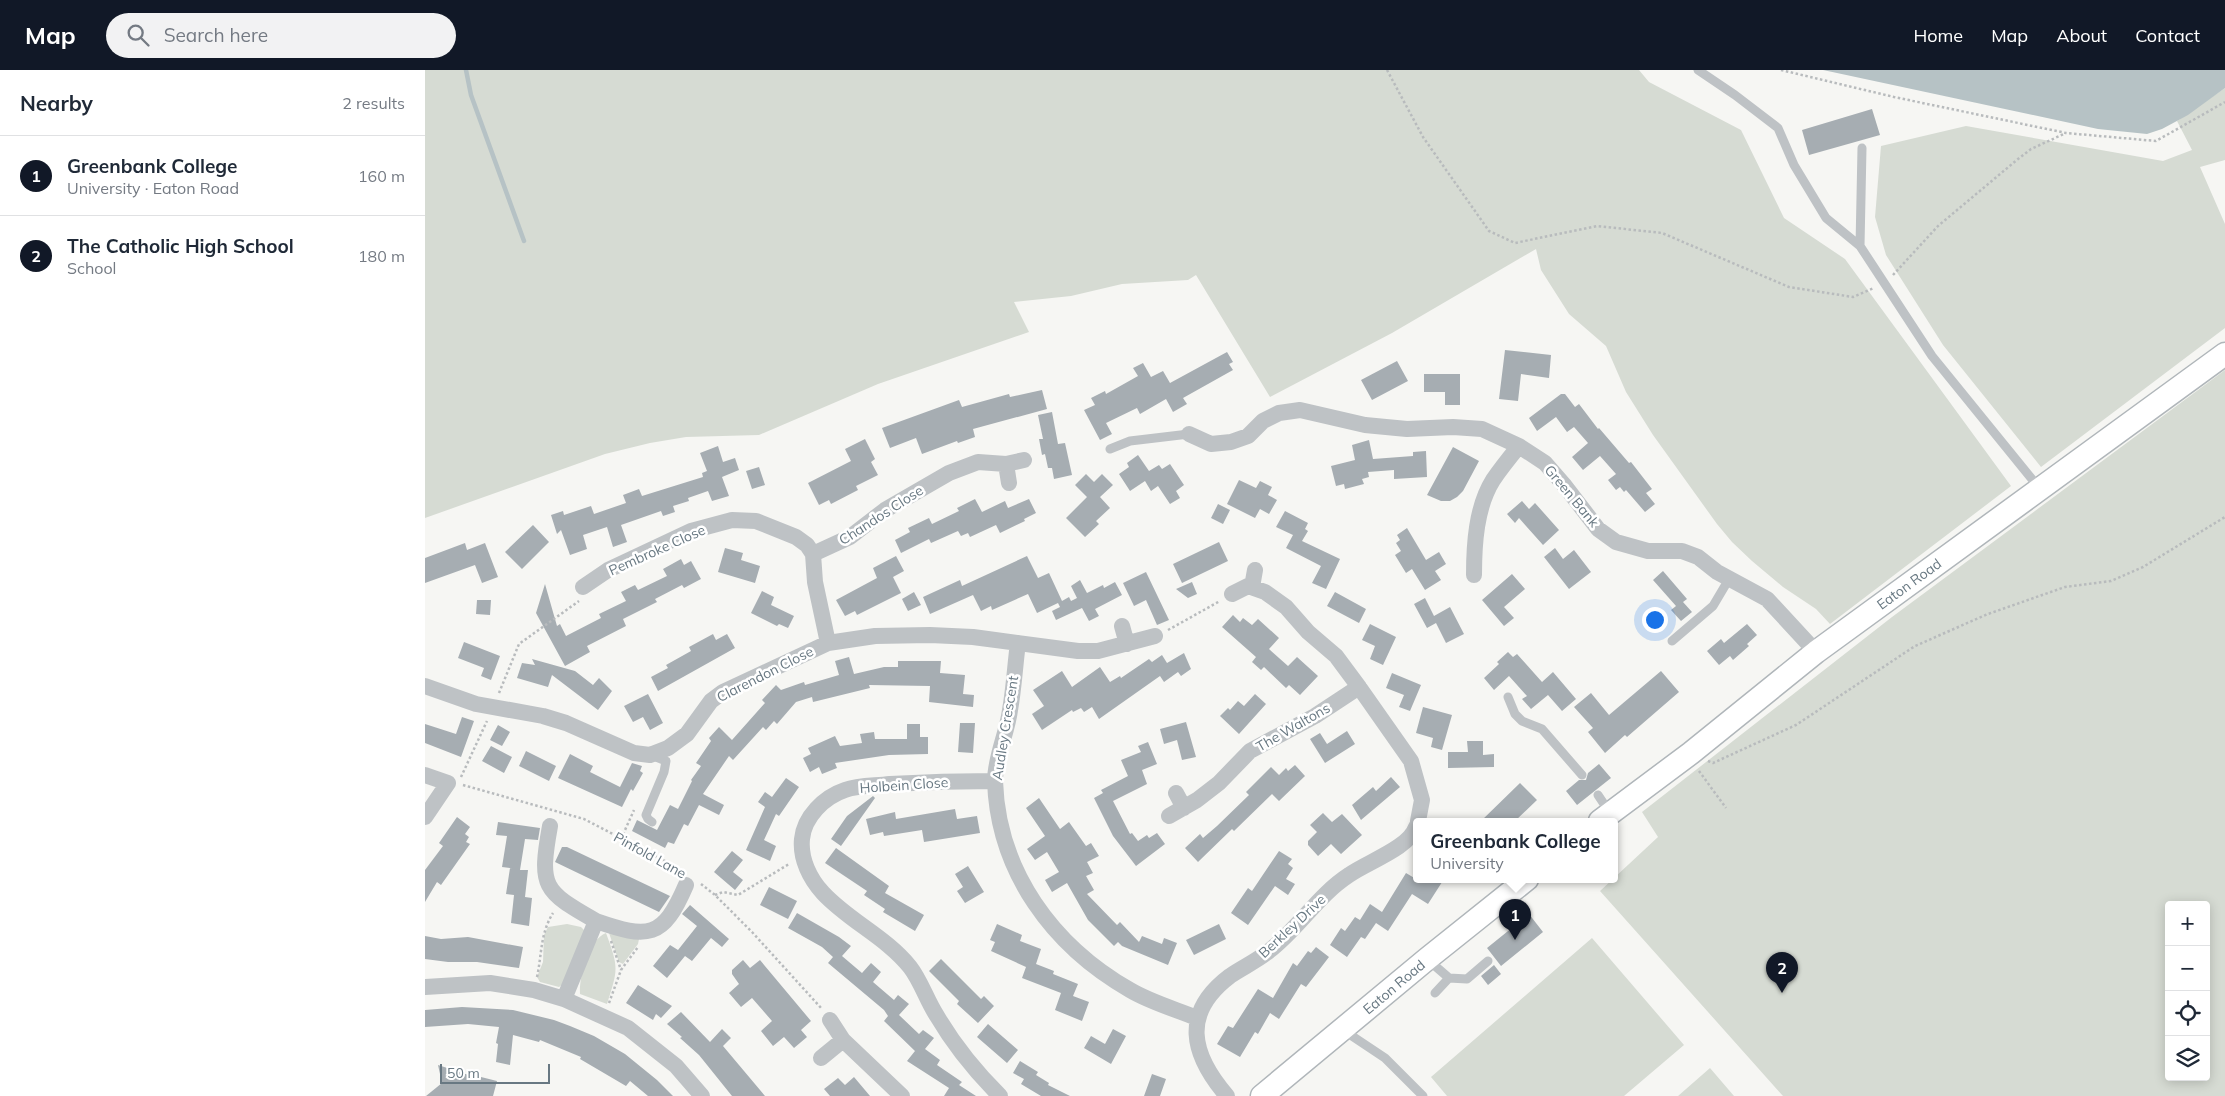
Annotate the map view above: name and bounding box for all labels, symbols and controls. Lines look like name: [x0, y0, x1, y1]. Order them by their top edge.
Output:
search box: [106, 13, 456, 58]
text: Map: [25, 20, 76, 50]
icon: search: [124, 21, 152, 49]
text: Search here: [164, 23, 268, 47]
text: Home: [1913, 24, 1963, 47]
text: Map: [1991, 24, 2028, 47]
text: About: [2056, 24, 2107, 47]
text: Contact: [2135, 24, 2200, 47]
text: Nearby: [20, 90, 93, 116]
text: 2 results: [342, 93, 405, 113]
text: Greenbank College: [67, 154, 238, 178]
text: 1: [31, 166, 41, 186]
text: 160 m: [358, 166, 405, 186]
text: University · Eaton Road: [67, 178, 239, 198]
text: The Catholic High School: [67, 234, 294, 258]
text: 2: [31, 246, 41, 266]
text: 180 m: [358, 246, 405, 266]
text: School: [67, 258, 116, 278]
street label: Green Bank: [1541, 461, 1604, 531]
street label: Chandos Close: [835, 481, 927, 549]
street label: Pembroke Close: [606, 521, 708, 579]
street label: Eaton Road: [1873, 555, 1945, 613]
your location: [1642, 607, 1668, 633]
street label: Clarendon Close: [714, 642, 816, 706]
street label: Audley Crescent: [988, 674, 1022, 781]
street label: The Waltons: [1253, 699, 1333, 755]
street label: Holbein Close: [859, 773, 949, 797]
popup: [1413, 818, 1618, 883]
street label: Pinfold Lane: [610, 828, 690, 882]
text: Greenbank College: [1430, 829, 1601, 853]
text: University: [1430, 853, 1504, 873]
street label: Berkley Drive: [1255, 890, 1329, 962]
pin: 1: [1499, 899, 1531, 940]
map controls: [2165, 901, 2210, 1081]
button: +: [2165, 901, 2210, 946]
button: −: [2165, 946, 2210, 991]
pin: 2: [1766, 952, 1798, 993]
street label: Eaton Road: [1359, 956, 1429, 1018]
button: locate: [2165, 991, 2210, 1036]
button: layers: [2165, 1036, 2210, 1081]
scale bar: [440, 1061, 550, 1084]
text: 50 m: [447, 1064, 480, 1082]

